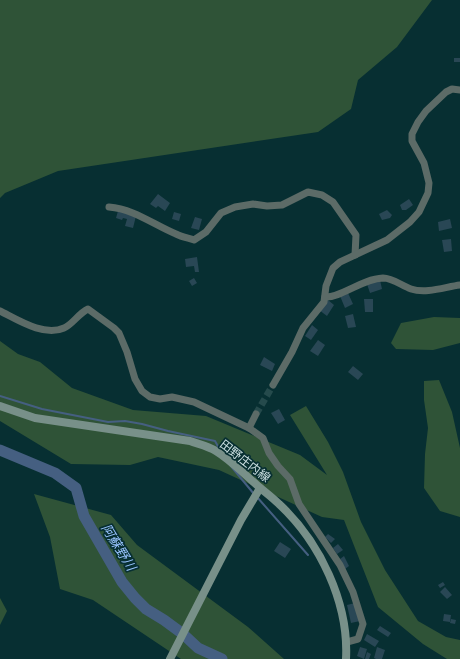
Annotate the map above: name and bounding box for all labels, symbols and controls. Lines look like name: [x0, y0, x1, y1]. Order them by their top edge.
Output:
street label: 田野庄内線: [217, 437, 273, 485]
water label: 阿蘇野川: [98, 521, 140, 575]

